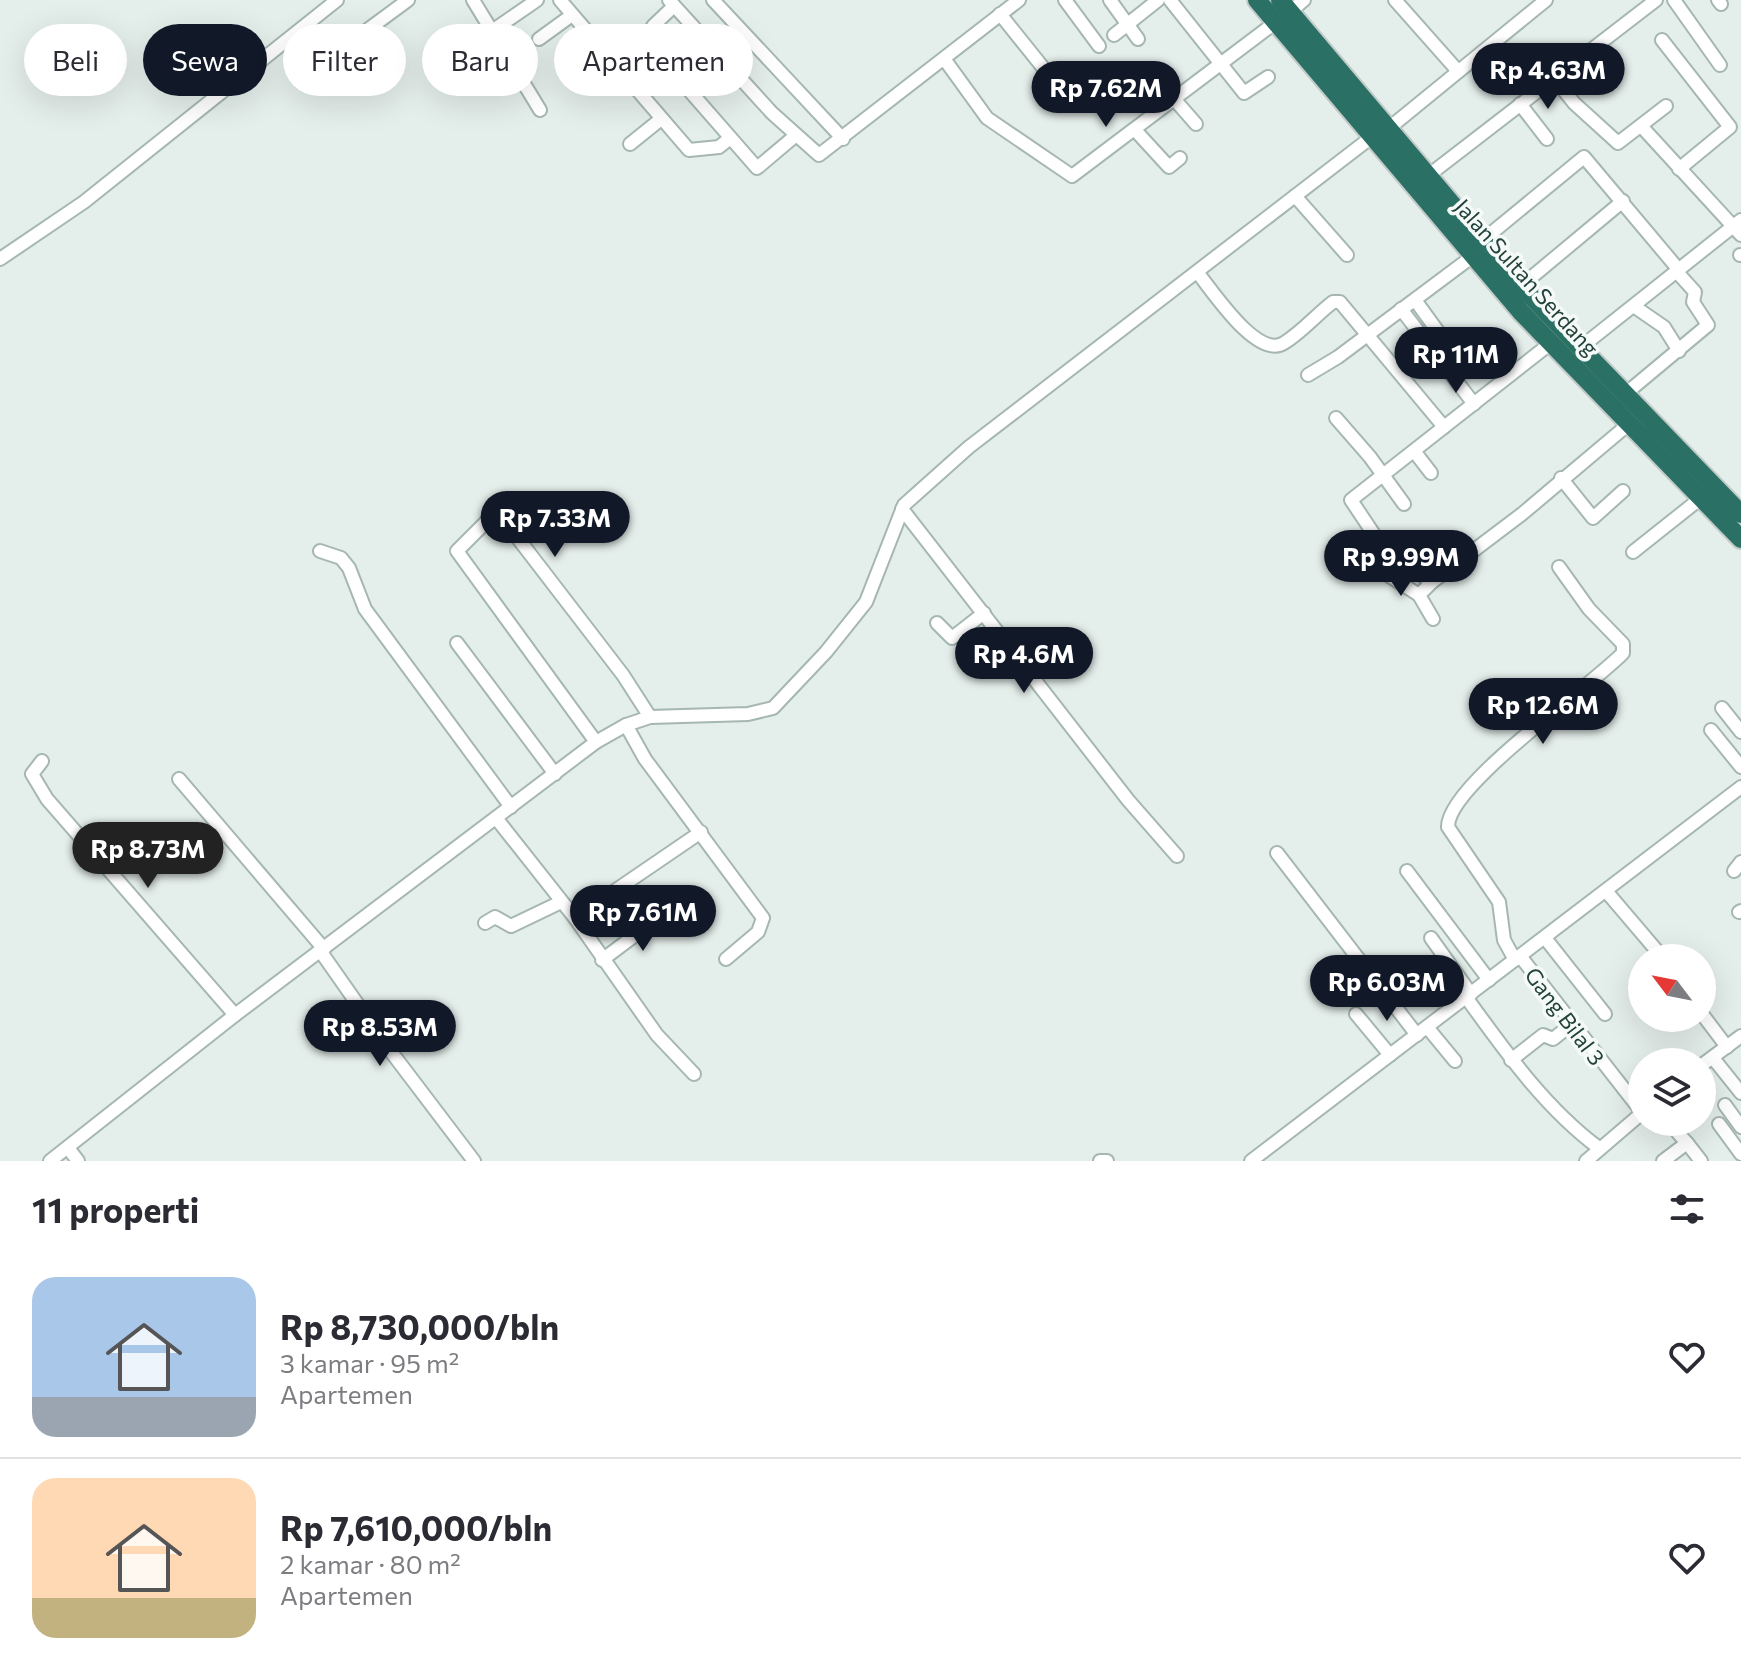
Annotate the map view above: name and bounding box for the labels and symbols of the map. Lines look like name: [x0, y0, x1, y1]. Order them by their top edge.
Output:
pin: Rp 4.63M: [1465, 43, 1631, 111]
pin: Rp 7.62M: [1023, 61, 1189, 129]
street label: Jalan Sultan Serdang: [1450, 193, 1605, 361]
pin: Rp 11M: [1391, 327, 1521, 395]
pin: Rp 7.33M: [472, 491, 638, 559]
pin: Rp 9.99M: [1318, 530, 1484, 598]
pin: Rp 4.6M: [950, 627, 1098, 695]
pin: Rp 12.6M: [1460, 678, 1626, 746]
pin: Rp 8.73M: [65, 822, 231, 890]
pin: Rp 7.61M: [560, 885, 726, 953]
north arrow: [1628, 944, 1716, 1032]
pin: Rp 6.03M: [1304, 955, 1470, 1023]
street label: Gang Bilal 3: [1519, 962, 1611, 1070]
pin: Rp 8.53M: [297, 1000, 463, 1068]

